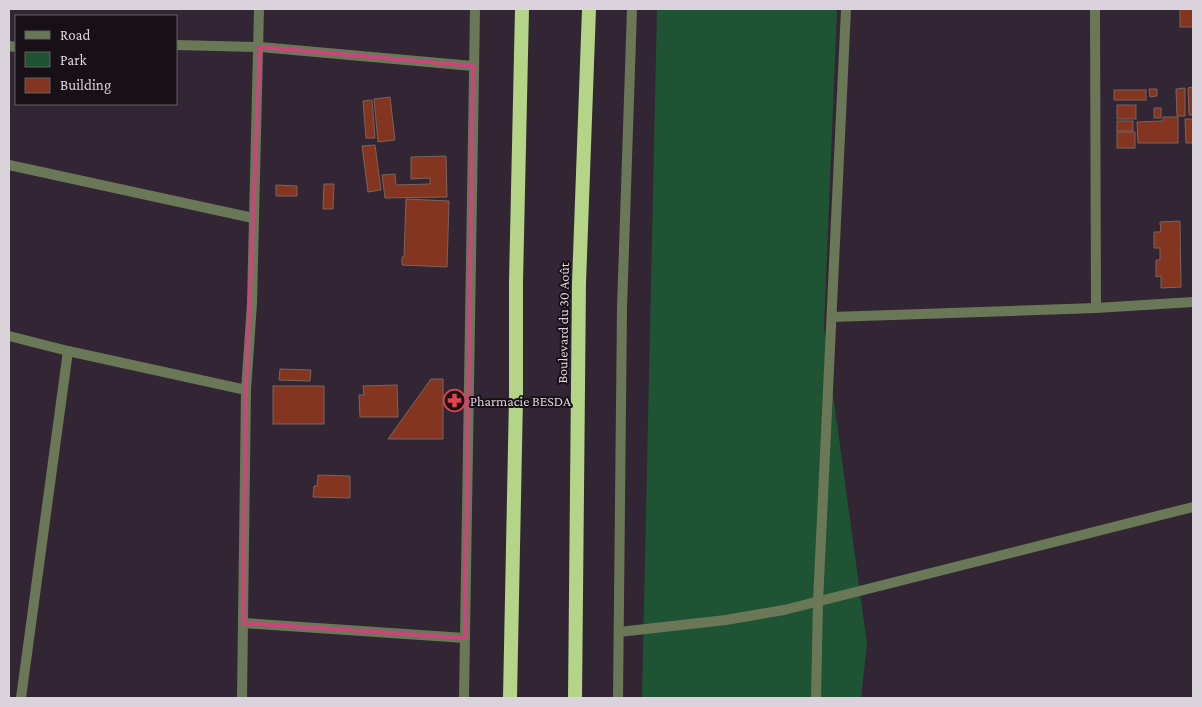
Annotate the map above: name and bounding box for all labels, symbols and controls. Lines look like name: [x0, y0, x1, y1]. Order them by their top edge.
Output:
legend: [15, 15, 178, 105]
text: Road: [60, 27, 91, 43]
text: Park: [60, 52, 87, 68]
text: Building: [60, 77, 111, 94]
street label: Boulevard du 30 Août: [554, 262, 572, 384]
pharmacy icon: Pharmacie BESDA: [442, 389, 466, 413]
place label: Pharmacie BESDA: [470, 393, 571, 409]

